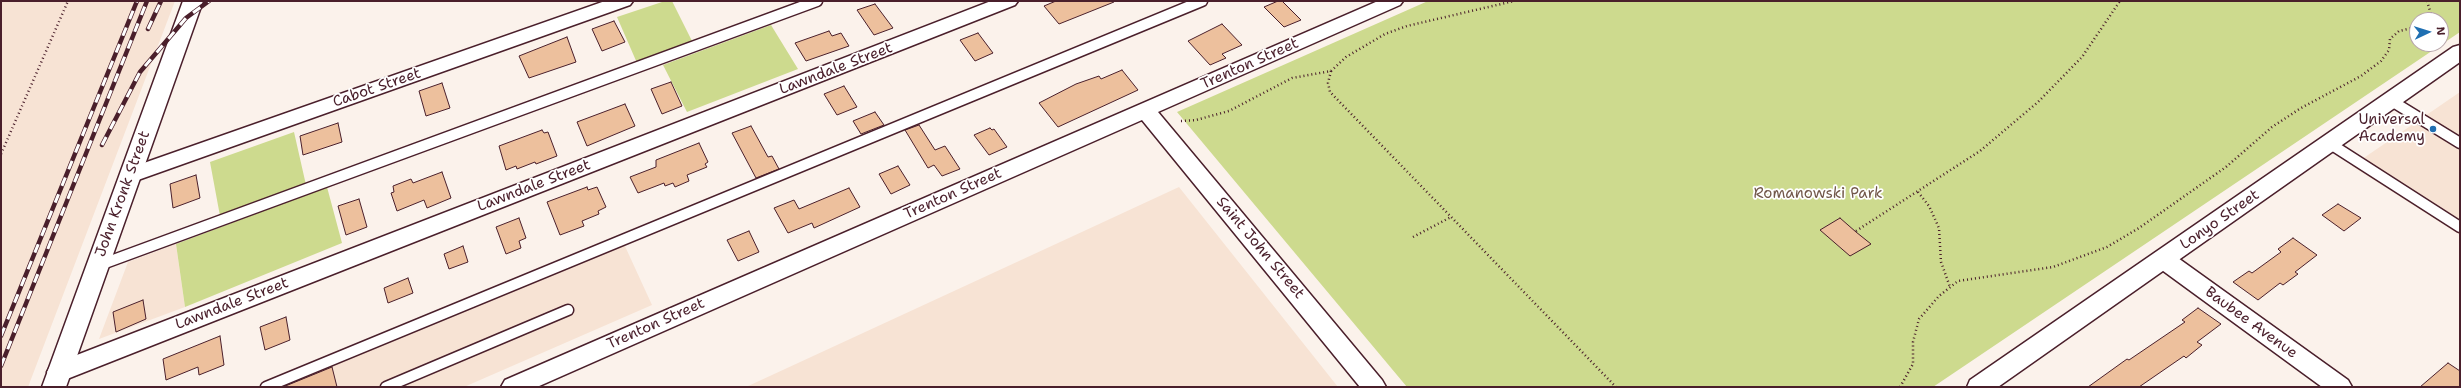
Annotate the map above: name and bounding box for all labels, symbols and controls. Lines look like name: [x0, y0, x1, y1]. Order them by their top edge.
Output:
north arrow: [2409, 12, 2449, 52]
text: N: [2433, 26, 2448, 36]
street label: Trenton Street: [1198, 34, 1302, 94]
street label: Lawndale Street: [777, 39, 895, 99]
street label: Cabot Street: [331, 65, 423, 111]
place label: Universal Academy: [2358, 111, 2425, 146]
marker: Universal Academy: [2428, 124, 2438, 134]
street label: John Kronk Street: [92, 129, 154, 259]
street label: Lawndale Street: [475, 156, 593, 216]
street label: Trenton Street: [901, 164, 1005, 224]
park label: Romanowski Park: [1753, 185, 1883, 203]
street label: Lonyo Street: [2177, 186, 2263, 254]
street label: Saint John Street: [1212, 193, 1308, 303]
street label: Lawndale Street: [173, 274, 291, 334]
street label: Baubee Avenue: [2201, 283, 2301, 363]
street label: Trenton Street: [604, 294, 708, 354]

